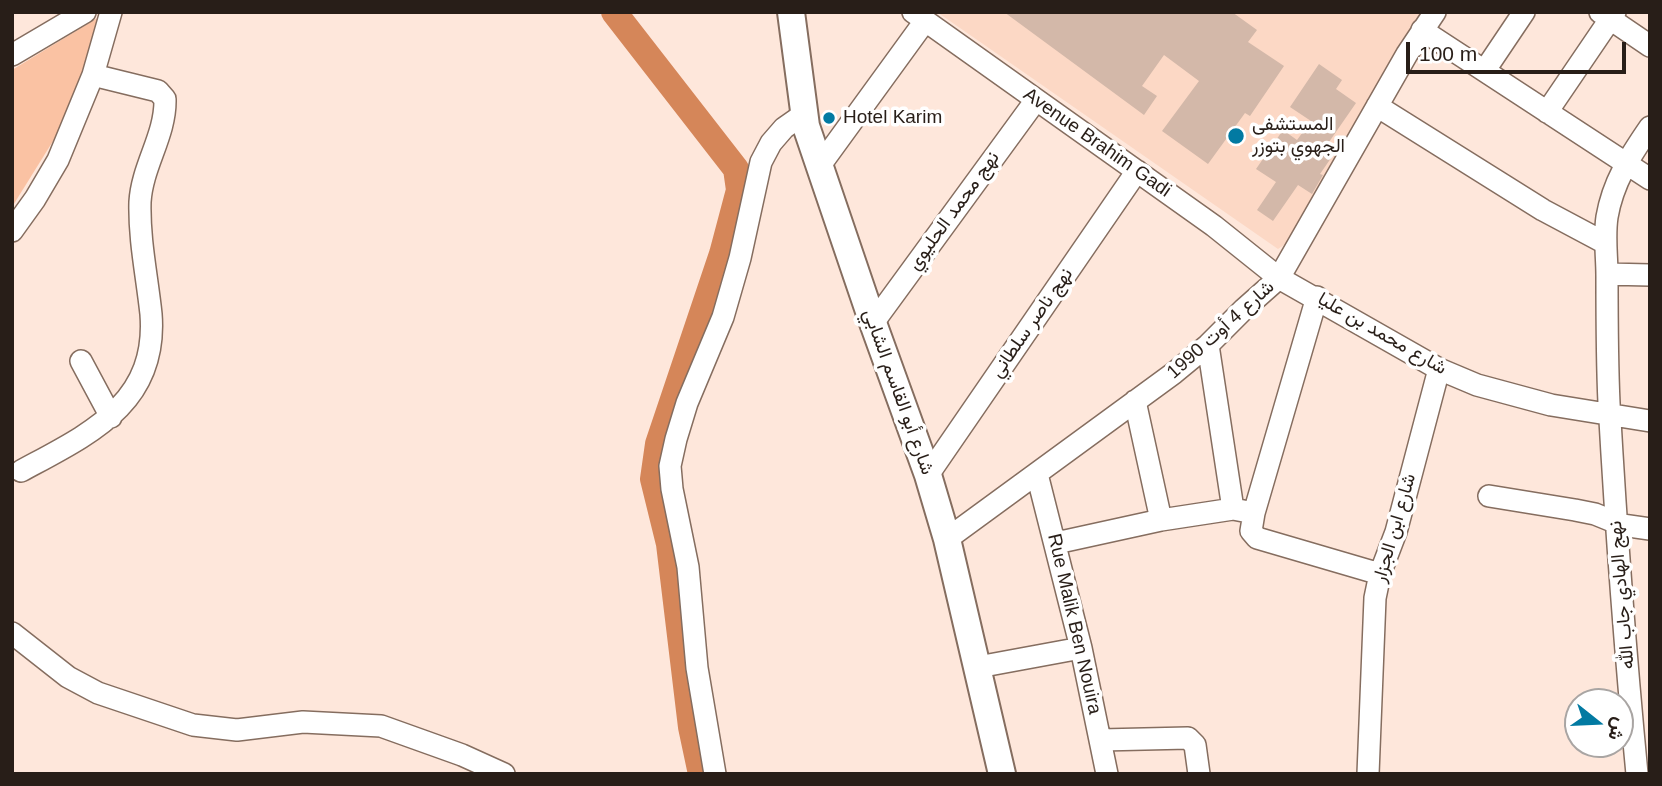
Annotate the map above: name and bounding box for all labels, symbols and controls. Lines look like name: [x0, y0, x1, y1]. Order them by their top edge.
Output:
scale bar: [1410, 28, 1630, 72]
text: 100 m: [1419, 42, 1477, 65]
street label: Avenue Brahim Gadi: [1019, 83, 1175, 203]
place label: Hotel Karim: [843, 107, 942, 129]
marker: Hotel Karim: [821, 110, 837, 126]
place label: المستشفى الجهوي بتوزر: [1252, 114, 1345, 158]
marker: المستشفى الجهوي بتوزر: [1226, 126, 1246, 146]
street label: نهج محمد الحليوي: [903, 147, 1005, 275]
street label: نهج ناصر سلطاني: [986, 264, 1078, 382]
street label: شارع 4 أوت 1990: [1163, 276, 1279, 384]
street label: شارع محمد بن عليا: [1313, 288, 1451, 380]
street label: شارع أبو القاسم الشابي: [857, 306, 939, 478]
street label: شارع ابن الجزار: [1369, 471, 1421, 585]
street label: نهج الهادي جاب الله: [1604, 520, 1640, 670]
street label: Rue Malik Ben Nouira: [1042, 531, 1106, 717]
north arrow: [1564, 688, 1634, 758]
text: ش: [1604, 715, 1631, 743]

